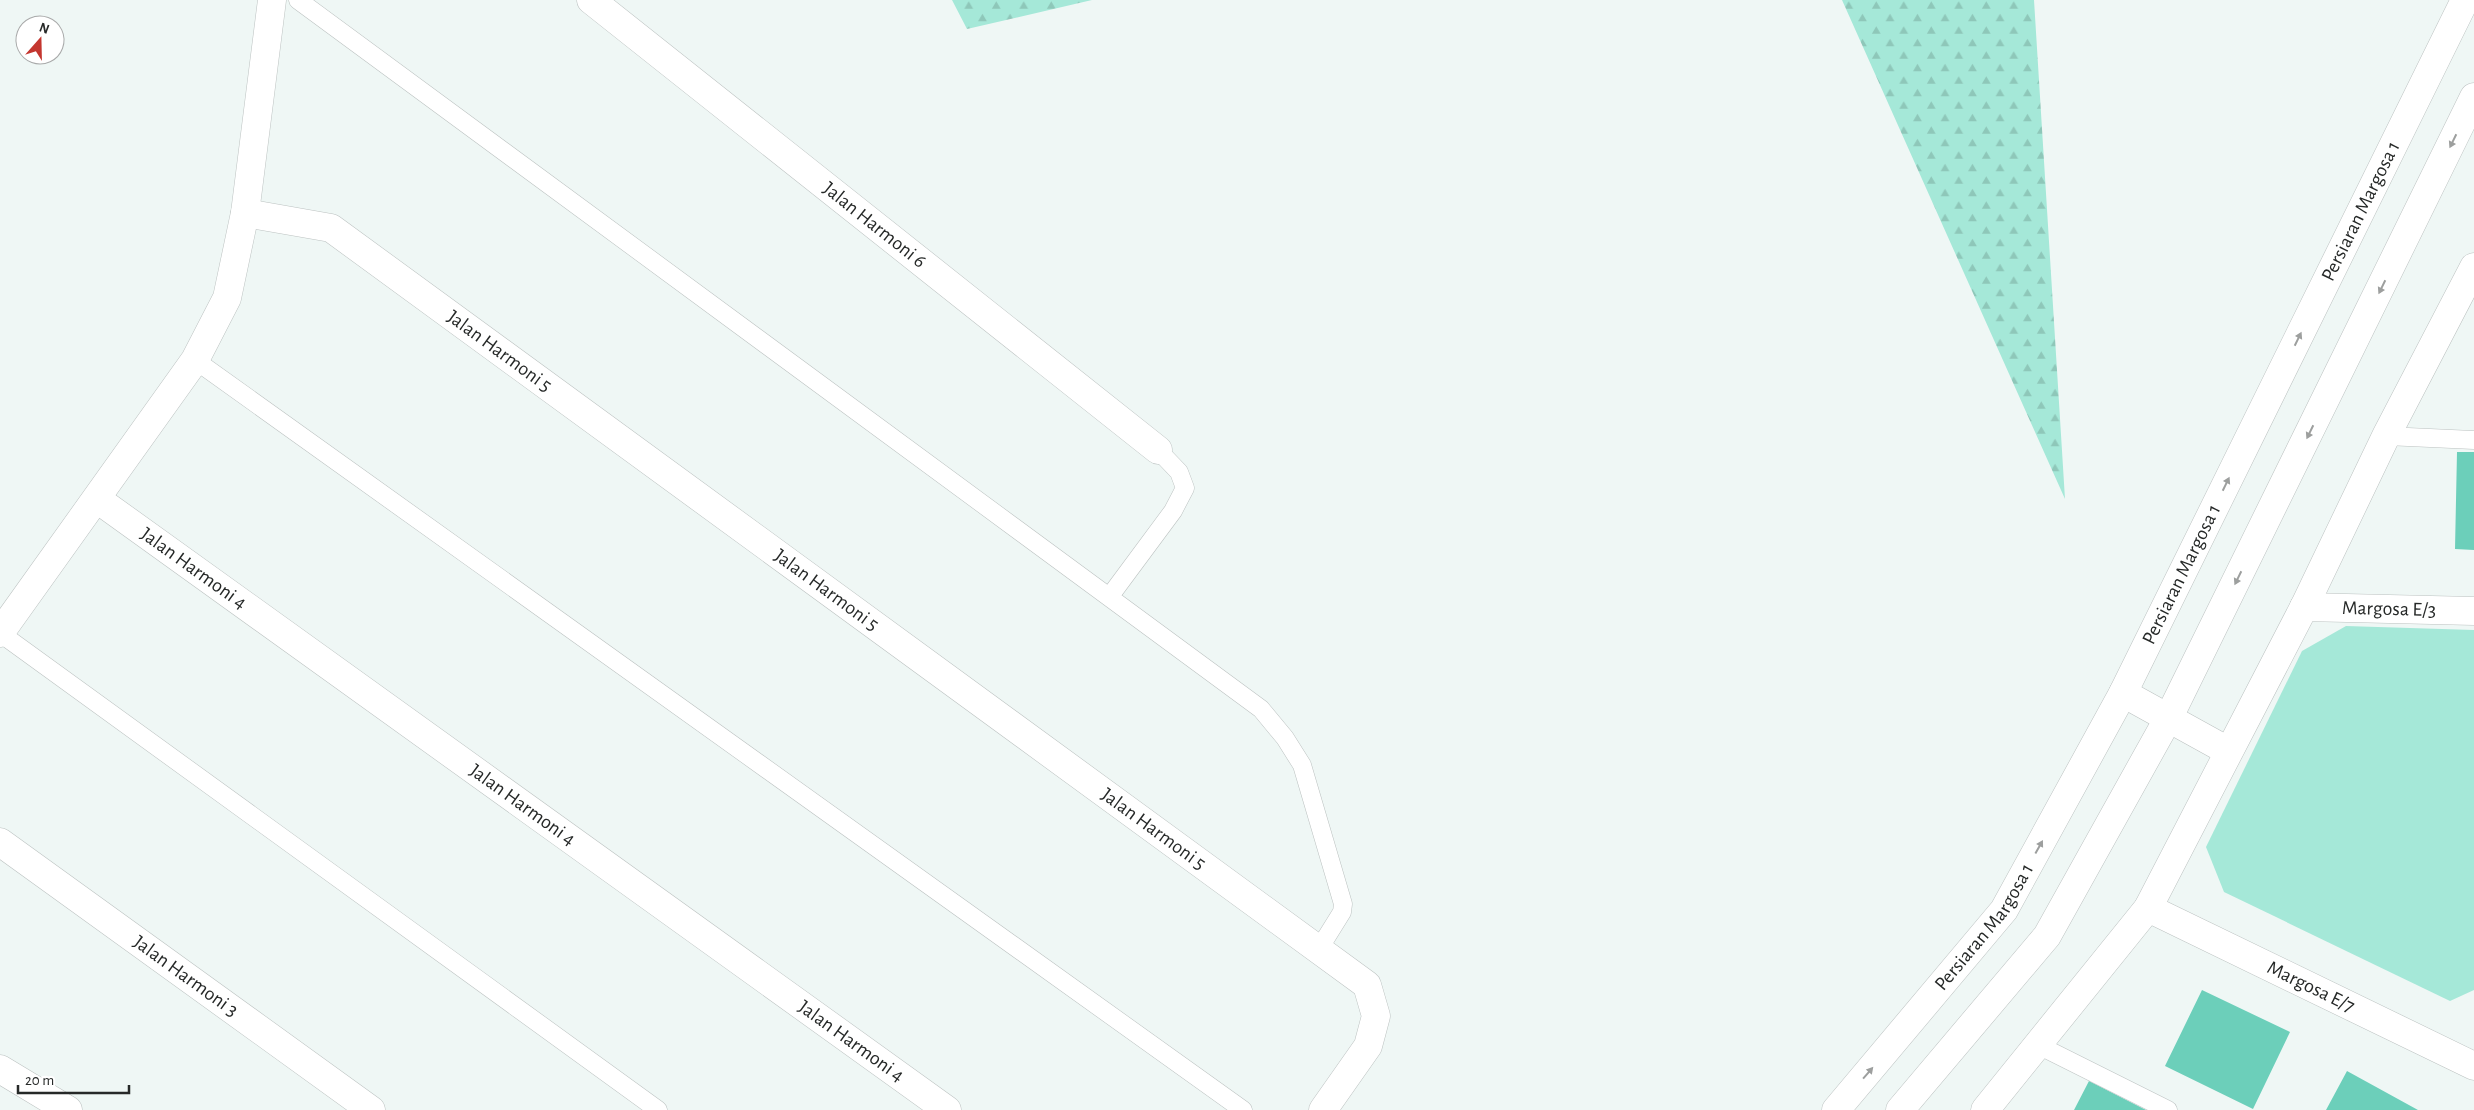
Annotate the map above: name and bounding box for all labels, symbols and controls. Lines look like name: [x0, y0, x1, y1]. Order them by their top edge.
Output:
north arrow: [15, 15, 65, 65]
text: N: [37, 20, 51, 37]
one-way arrow: [2449, 133, 2457, 148]
street label: Persiaran Margosa 1: [2318, 138, 2404, 284]
street label: Jalan Harmoni 6: [819, 178, 930, 272]
one-way arrow: [2377, 280, 2385, 294]
street label: Jalan Harmoni 5: [444, 306, 555, 396]
one-way arrow: [2294, 332, 2302, 346]
one-way arrow: [2306, 425, 2314, 440]
one-way arrow: [2222, 477, 2230, 492]
street label: Persiaran Margosa 1: [2139, 501, 2224, 647]
street label: Jalan Harmoni 4: [137, 524, 250, 613]
street label: Jalan Harmoni 5: [771, 545, 882, 635]
one-way arrow: [2234, 571, 2242, 585]
street label: Margosa E/3: [2342, 598, 2436, 620]
street label: Jalan Harmoni 4: [466, 760, 579, 850]
street label: Jalan Harmoni 5: [1098, 784, 1209, 874]
one-way arrow: [2035, 839, 2043, 854]
street label: Persiaran Margosa 1: [1931, 860, 2037, 994]
street label: Jalan Harmoni 3: [130, 932, 242, 1020]
street label: Margosa E/7: [2264, 957, 2358, 1017]
street label: Jalan Harmoni 4: [795, 997, 908, 1086]
scale bar: [18, 1062, 129, 1094]
one-way arrow: [1862, 1067, 1873, 1079]
text: 20 m: [25, 1073, 54, 1088]

